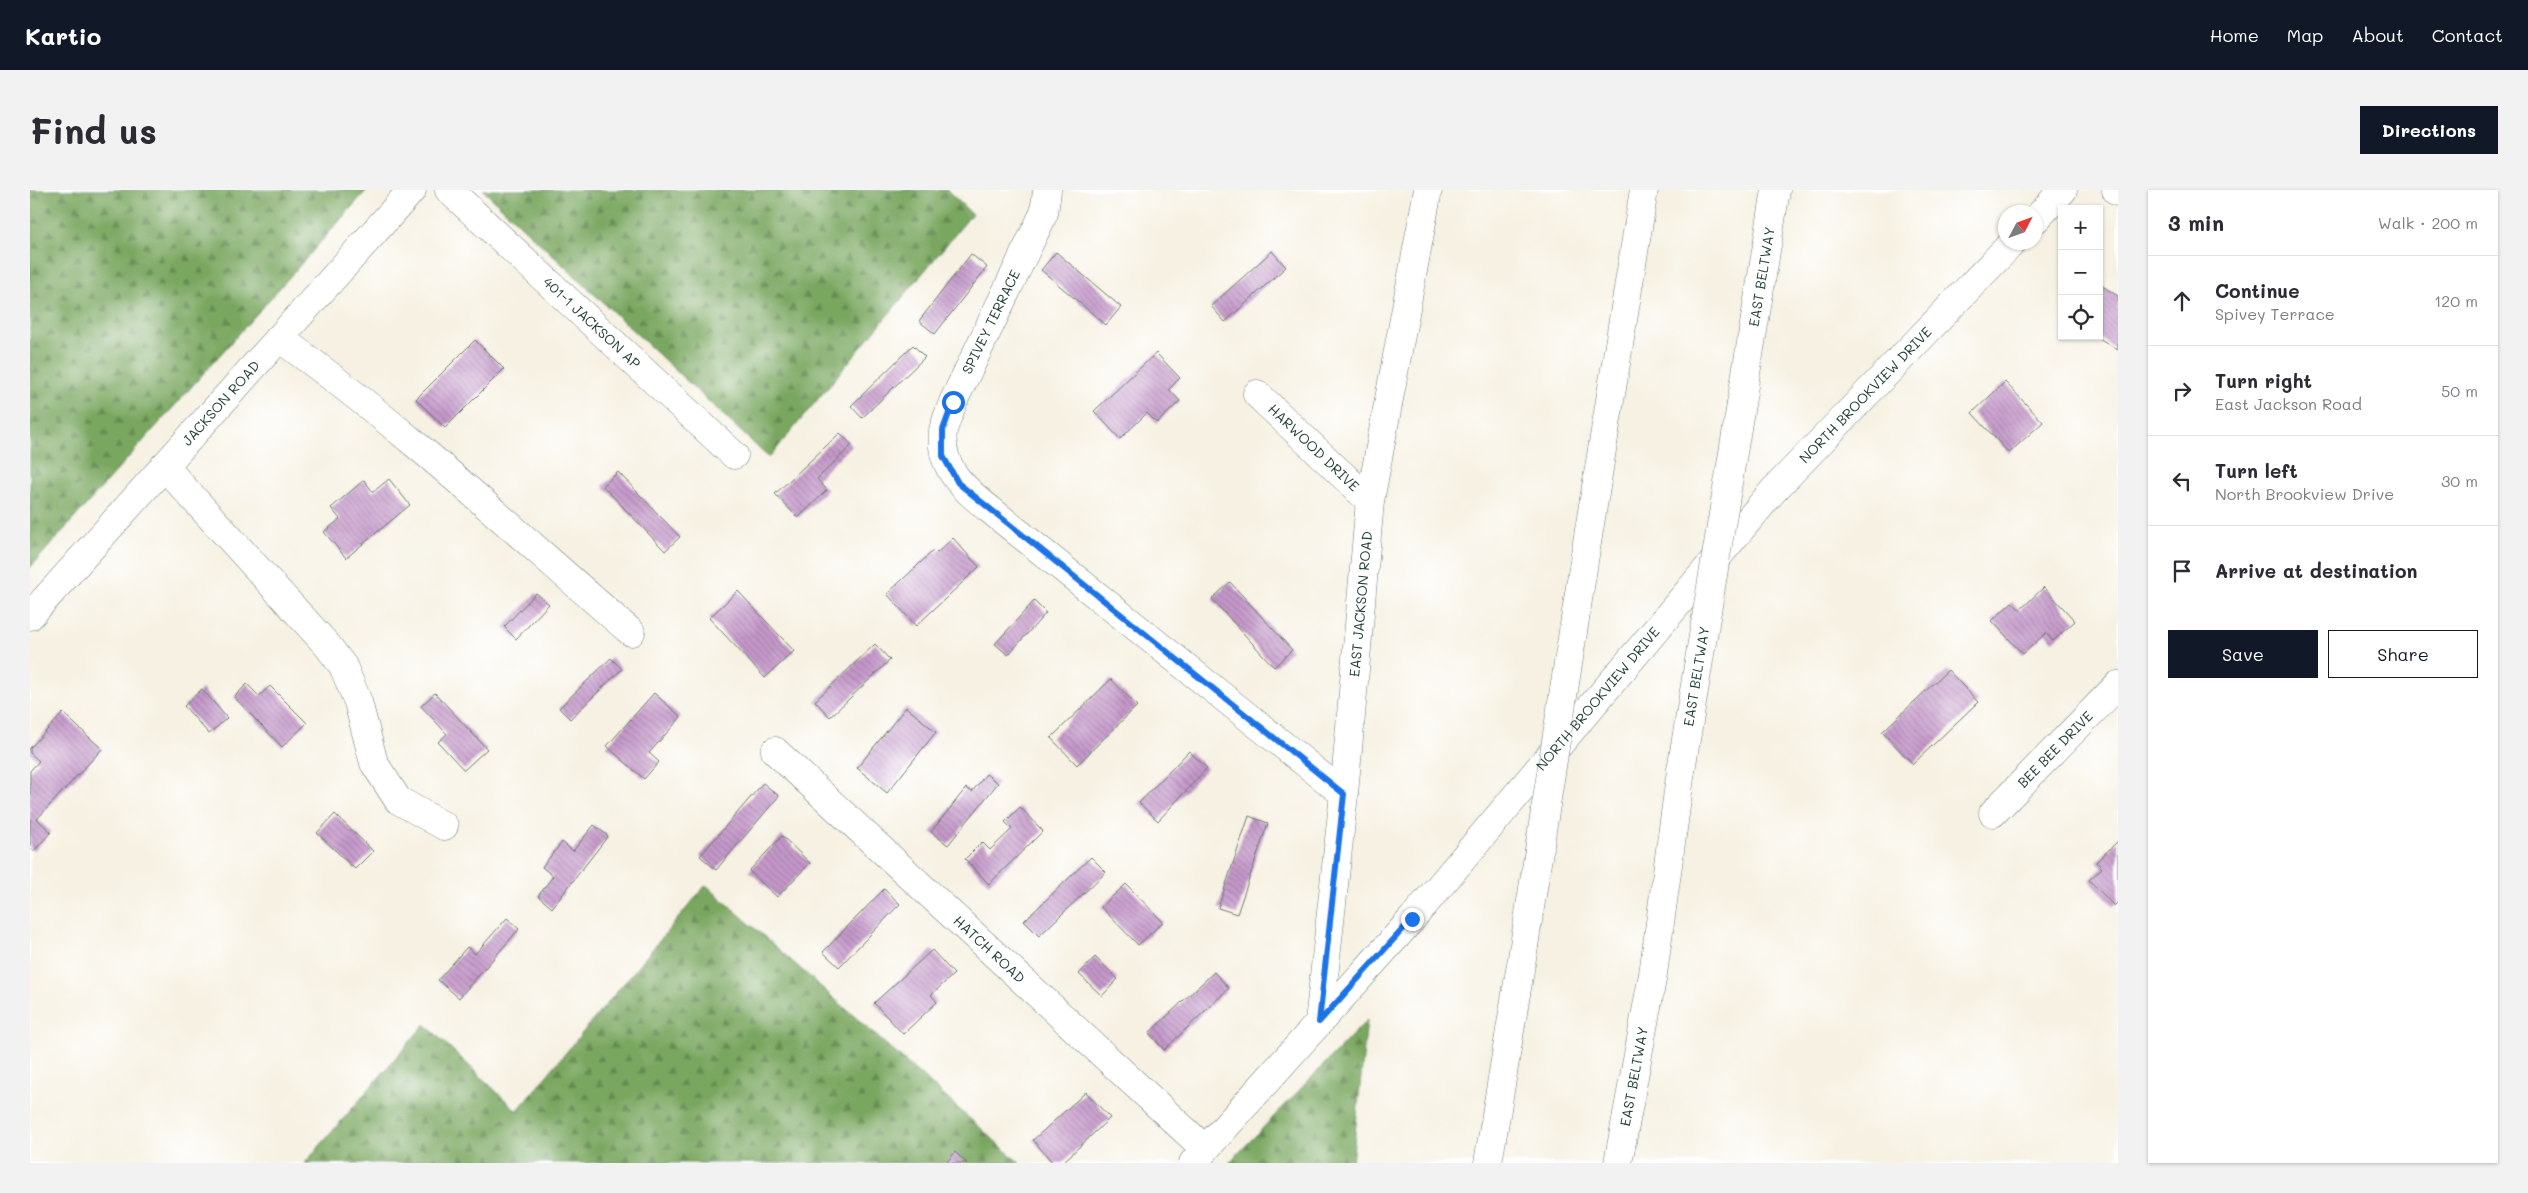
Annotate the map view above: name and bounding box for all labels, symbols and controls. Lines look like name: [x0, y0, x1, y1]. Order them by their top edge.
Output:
text: Kartio: [25, 20, 101, 51]
text: Home: [2210, 23, 2259, 47]
text: Map: [2287, 23, 2323, 47]
text: About: [2351, 23, 2404, 47]
text: Contact: [2432, 23, 2503, 47]
button: Directions: [2360, 106, 2498, 154]
text: Find us: [30, 107, 157, 153]
north arrow: [1998, 205, 2043, 250]
map controls: [2058, 205, 2103, 340]
button: +: [2058, 205, 2103, 250]
text: 3 min: [2168, 209, 2224, 236]
text: Walk · 200 m: [2378, 212, 2478, 233]
street label: EAST BELTWAY: [1744, 225, 1779, 328]
button: −: [2058, 250, 2103, 295]
street label: SPIVEY TERRACE: [957, 266, 1024, 377]
street label: 401-1 JACKSON AP: [539, 272, 645, 373]
text: Continue: [2215, 278, 2300, 303]
icon: ahead: [2168, 287, 2196, 315]
text: 120 m: [2434, 290, 2478, 311]
button: locate: [2058, 295, 2103, 340]
text: Spivey Terrace: [2215, 303, 2335, 324]
street label: NORTH BROOKVIEW DRIVE: [1795, 322, 1935, 467]
street label: JACKSON ROAD: [177, 356, 264, 449]
text: Turn right: [2215, 368, 2312, 393]
icon: right: [2168, 377, 2196, 405]
text: 50 m: [2441, 380, 2478, 401]
route start: [942, 391, 965, 414]
text: East Jackson Road: [2215, 393, 2362, 414]
street label: HARWOOD DRIVE: [1264, 399, 1364, 495]
text: Turn left: [2215, 458, 2298, 483]
icon: left: [2168, 467, 2196, 495]
text: 30 m: [2441, 470, 2478, 491]
text: North Brookview Drive: [2215, 483, 2394, 504]
street label: EAST JACKSON ROAD: [1344, 530, 1376, 678]
icon: arrive: [2168, 557, 2196, 585]
text: Arrive at destination: [2215, 558, 2418, 583]
street label: NORTH BROOKVIEW DRIVE: [1531, 622, 1664, 774]
street label: EAST BELTWAY: [1678, 625, 1713, 728]
button: Save: [2168, 630, 2318, 678]
button: Share: [2328, 630, 2478, 678]
street label: BEE BEE DRIVE: [2013, 706, 2097, 791]
route end: [1401, 908, 1424, 931]
street label: HATCH ROAD: [950, 911, 1030, 987]
street label: EAST BELTWAY: [1615, 1025, 1652, 1128]

